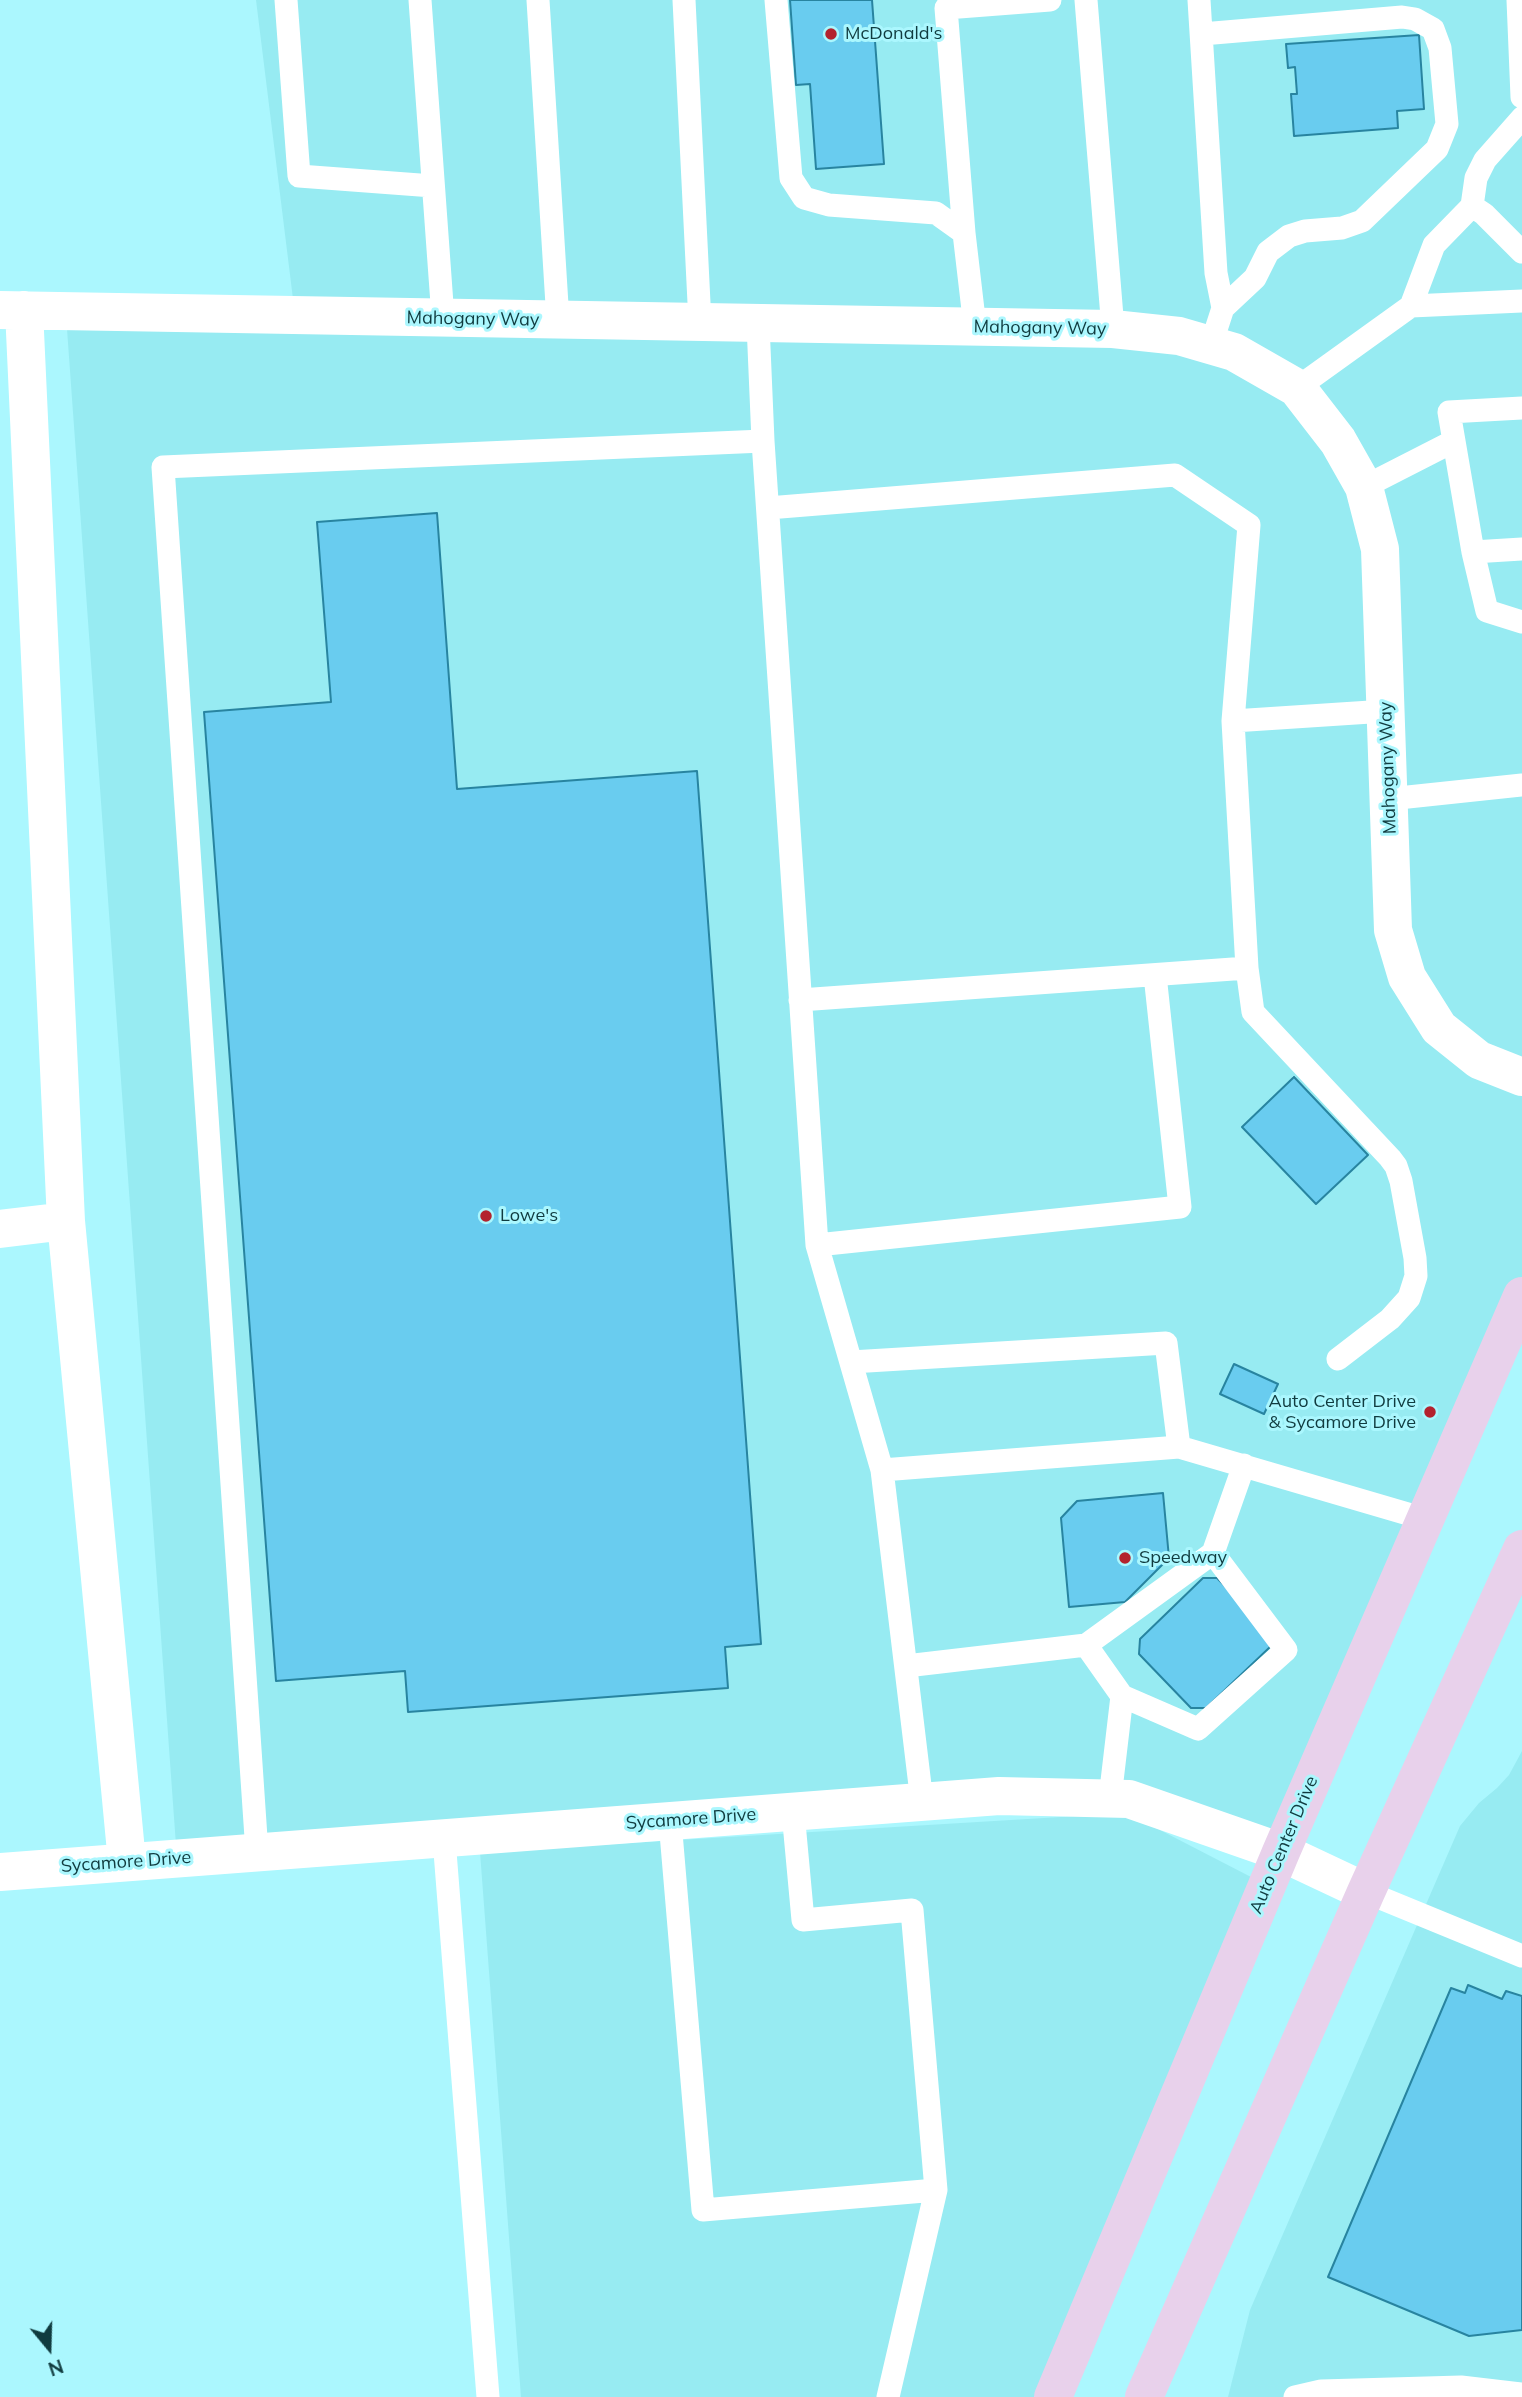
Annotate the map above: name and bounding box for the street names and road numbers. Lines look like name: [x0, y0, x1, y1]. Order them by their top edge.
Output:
street label: Mahogany Way: [406, 307, 540, 331]
street label: Mahogany Way: [973, 316, 1107, 340]
street label: Mahogany Way: [1375, 701, 1401, 835]
street label: Auto Center Drive: [1245, 1773, 1323, 1917]
street label: Sycamore Drive: [625, 1804, 757, 1834]
street label: Sycamore Drive: [60, 1847, 192, 1877]

